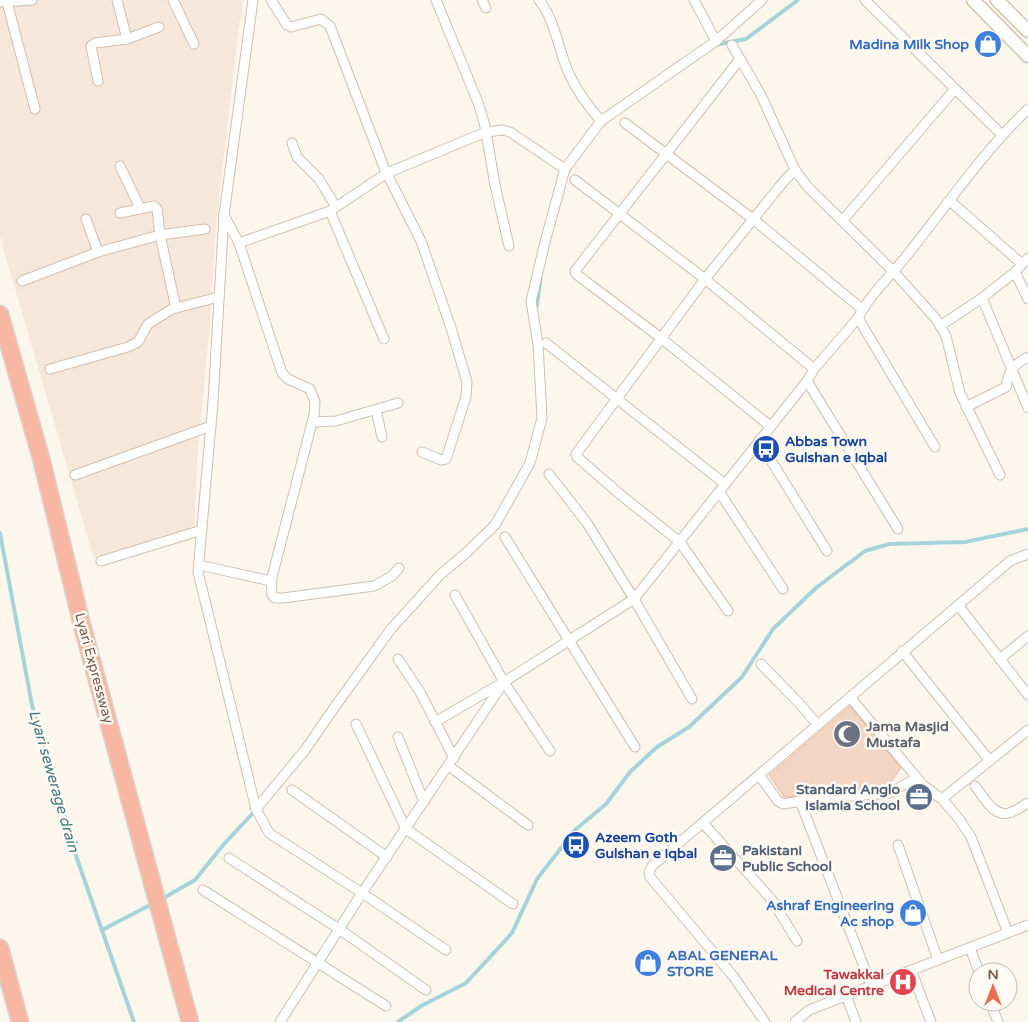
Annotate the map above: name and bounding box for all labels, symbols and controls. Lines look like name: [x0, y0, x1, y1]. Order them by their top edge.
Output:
shop icon: Madina Milk Shop: [973, 29, 1003, 59]
place label: Madina Milk Shop: [849, 36, 969, 53]
place label: Abbas Town Gulshan e Iqbal: [785, 433, 887, 466]
bus stop icon: Abbas Town Gulshan e Iqbal: [751, 434, 781, 464]
street label: Lyari Expressway: [71, 611, 117, 726]
water label: Lyari sewerage drain: [25, 708, 83, 855]
place label: Jama Masjid Mustafa: [865, 718, 949, 751]
mosque icon: Jama Masjid Mustafa: [832, 719, 862, 749]
place label: Standard Anglo Islamia School: [796, 781, 900, 814]
office icon: Standard Anglo Islamia School: [904, 782, 934, 812]
place label: Azeem Goth Gulshan e Iqbal: [595, 829, 697, 862]
bus stop icon: Azeem Goth Gulshan e Iqbal: [561, 830, 591, 860]
place label: Pakistani Public School: [742, 842, 832, 875]
office icon: Pakistani Public School: [708, 843, 738, 873]
place label: Ashraf Engineering Ac shop: [766, 897, 894, 930]
shop icon: Ashraf Engineering Ac shop: [898, 898, 928, 928]
place label: ABAL GENERAL STORE: [667, 947, 778, 980]
shop icon: ABAL GENERAL STORE: [633, 948, 663, 978]
north arrow: [968, 962, 1018, 1012]
place label: Tawakkal Medical Centre: [784, 966, 884, 999]
text: N: [987, 966, 999, 983]
hospital icon: Tawakkal Medical Centre: [888, 967, 918, 997]

